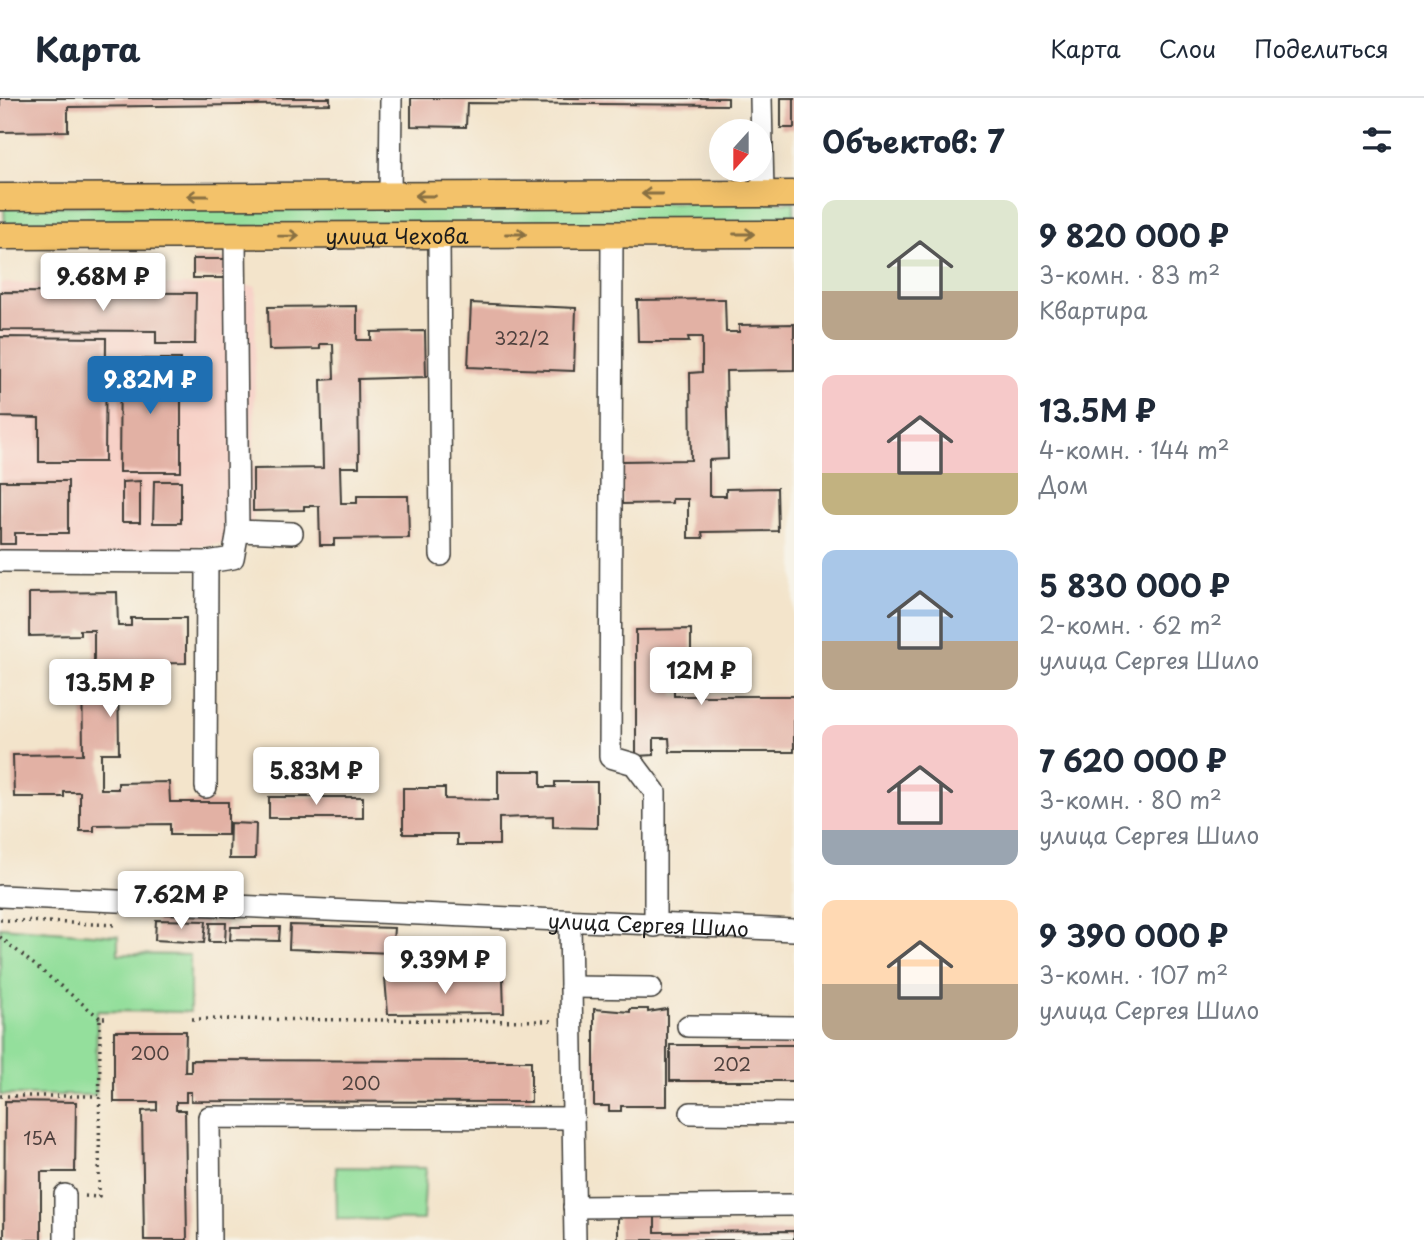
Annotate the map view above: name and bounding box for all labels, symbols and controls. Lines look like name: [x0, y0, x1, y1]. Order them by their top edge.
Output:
text: Карта: [35, 23, 141, 73]
text: Карта: [1050, 30, 1121, 66]
text: Слои: [1159, 30, 1216, 66]
text: Поделиться: [1254, 30, 1389, 66]
text: Объектов: 7: [822, 118, 1005, 163]
north arrow: [709, 119, 772, 182]
map controls: [709, 119, 772, 182]
icon: filters: [1358, 121, 1396, 159]
one-way arrow: [641, 188, 664, 201]
one-way arrow: [414, 189, 437, 202]
one-way arrow: [186, 190, 209, 203]
text: 9 820 000 ₽: [1039, 212, 1229, 257]
street label: улица Чехова: [325, 219, 469, 251]
one-way arrow: [504, 227, 527, 241]
one-way arrow: [732, 227, 755, 241]
icon: home: [878, 228, 962, 312]
one-way arrow: [277, 229, 300, 243]
pin: 9.68M ₽: [38, 254, 168, 313]
text: 3-комн. · 83 m²: [1039, 257, 1220, 292]
text: 9.68M ₽: [57, 258, 149, 293]
text: Квартира: [1039, 292, 1147, 327]
house number: 322/2: [494, 324, 550, 351]
pin: 9.82M ₽: [85, 356, 215, 416]
text: 9.82M ₽: [104, 361, 196, 396]
text: 13.5M ₽: [1039, 387, 1156, 432]
icon: home: [878, 403, 962, 487]
text: 4-комн. · 144 m²: [1039, 432, 1230, 467]
text: Дом: [1039, 467, 1088, 502]
text: 5 830 000 ₽: [1039, 562, 1230, 607]
icon: home: [878, 578, 962, 662]
text: 2-комн. · 62 m²: [1039, 607, 1222, 642]
text: улица Сергея Шило: [1039, 642, 1259, 677]
pin: 12M ₽: [652, 648, 750, 707]
text: 12M ₽: [666, 652, 736, 687]
pin: 13.5M ₽: [45, 660, 175, 719]
text: 13.5M ₽: [65, 664, 155, 699]
text: 7 620 000 ₽: [1039, 737, 1227, 782]
pin: 5.83M ₽: [251, 748, 381, 807]
text: 5.83M ₽: [269, 752, 363, 787]
icon: home: [878, 753, 962, 837]
text: 3-комн. · 80 m²: [1039, 782, 1222, 817]
text: улица Сергея Шило: [1039, 817, 1259, 852]
pin: 7.62M ₽: [116, 872, 246, 931]
text: 7.62M ₽: [134, 876, 228, 911]
street label: улица Сергея Шило: [547, 903, 750, 944]
text: 9 390 000 ₽: [1039, 912, 1228, 957]
icon: home: [878, 928, 962, 1012]
pin: 9.39M ₽: [380, 936, 510, 996]
text: 9.39M ₽: [400, 941, 490, 976]
text: 3-комн. · 107 m²: [1039, 957, 1228, 992]
text: улица Сергея Шило: [1039, 992, 1259, 1027]
house number: 200: [131, 1039, 169, 1066]
house number: 202: [713, 1050, 751, 1077]
house number: 200: [342, 1069, 380, 1096]
house number: 15А: [23, 1124, 57, 1151]

